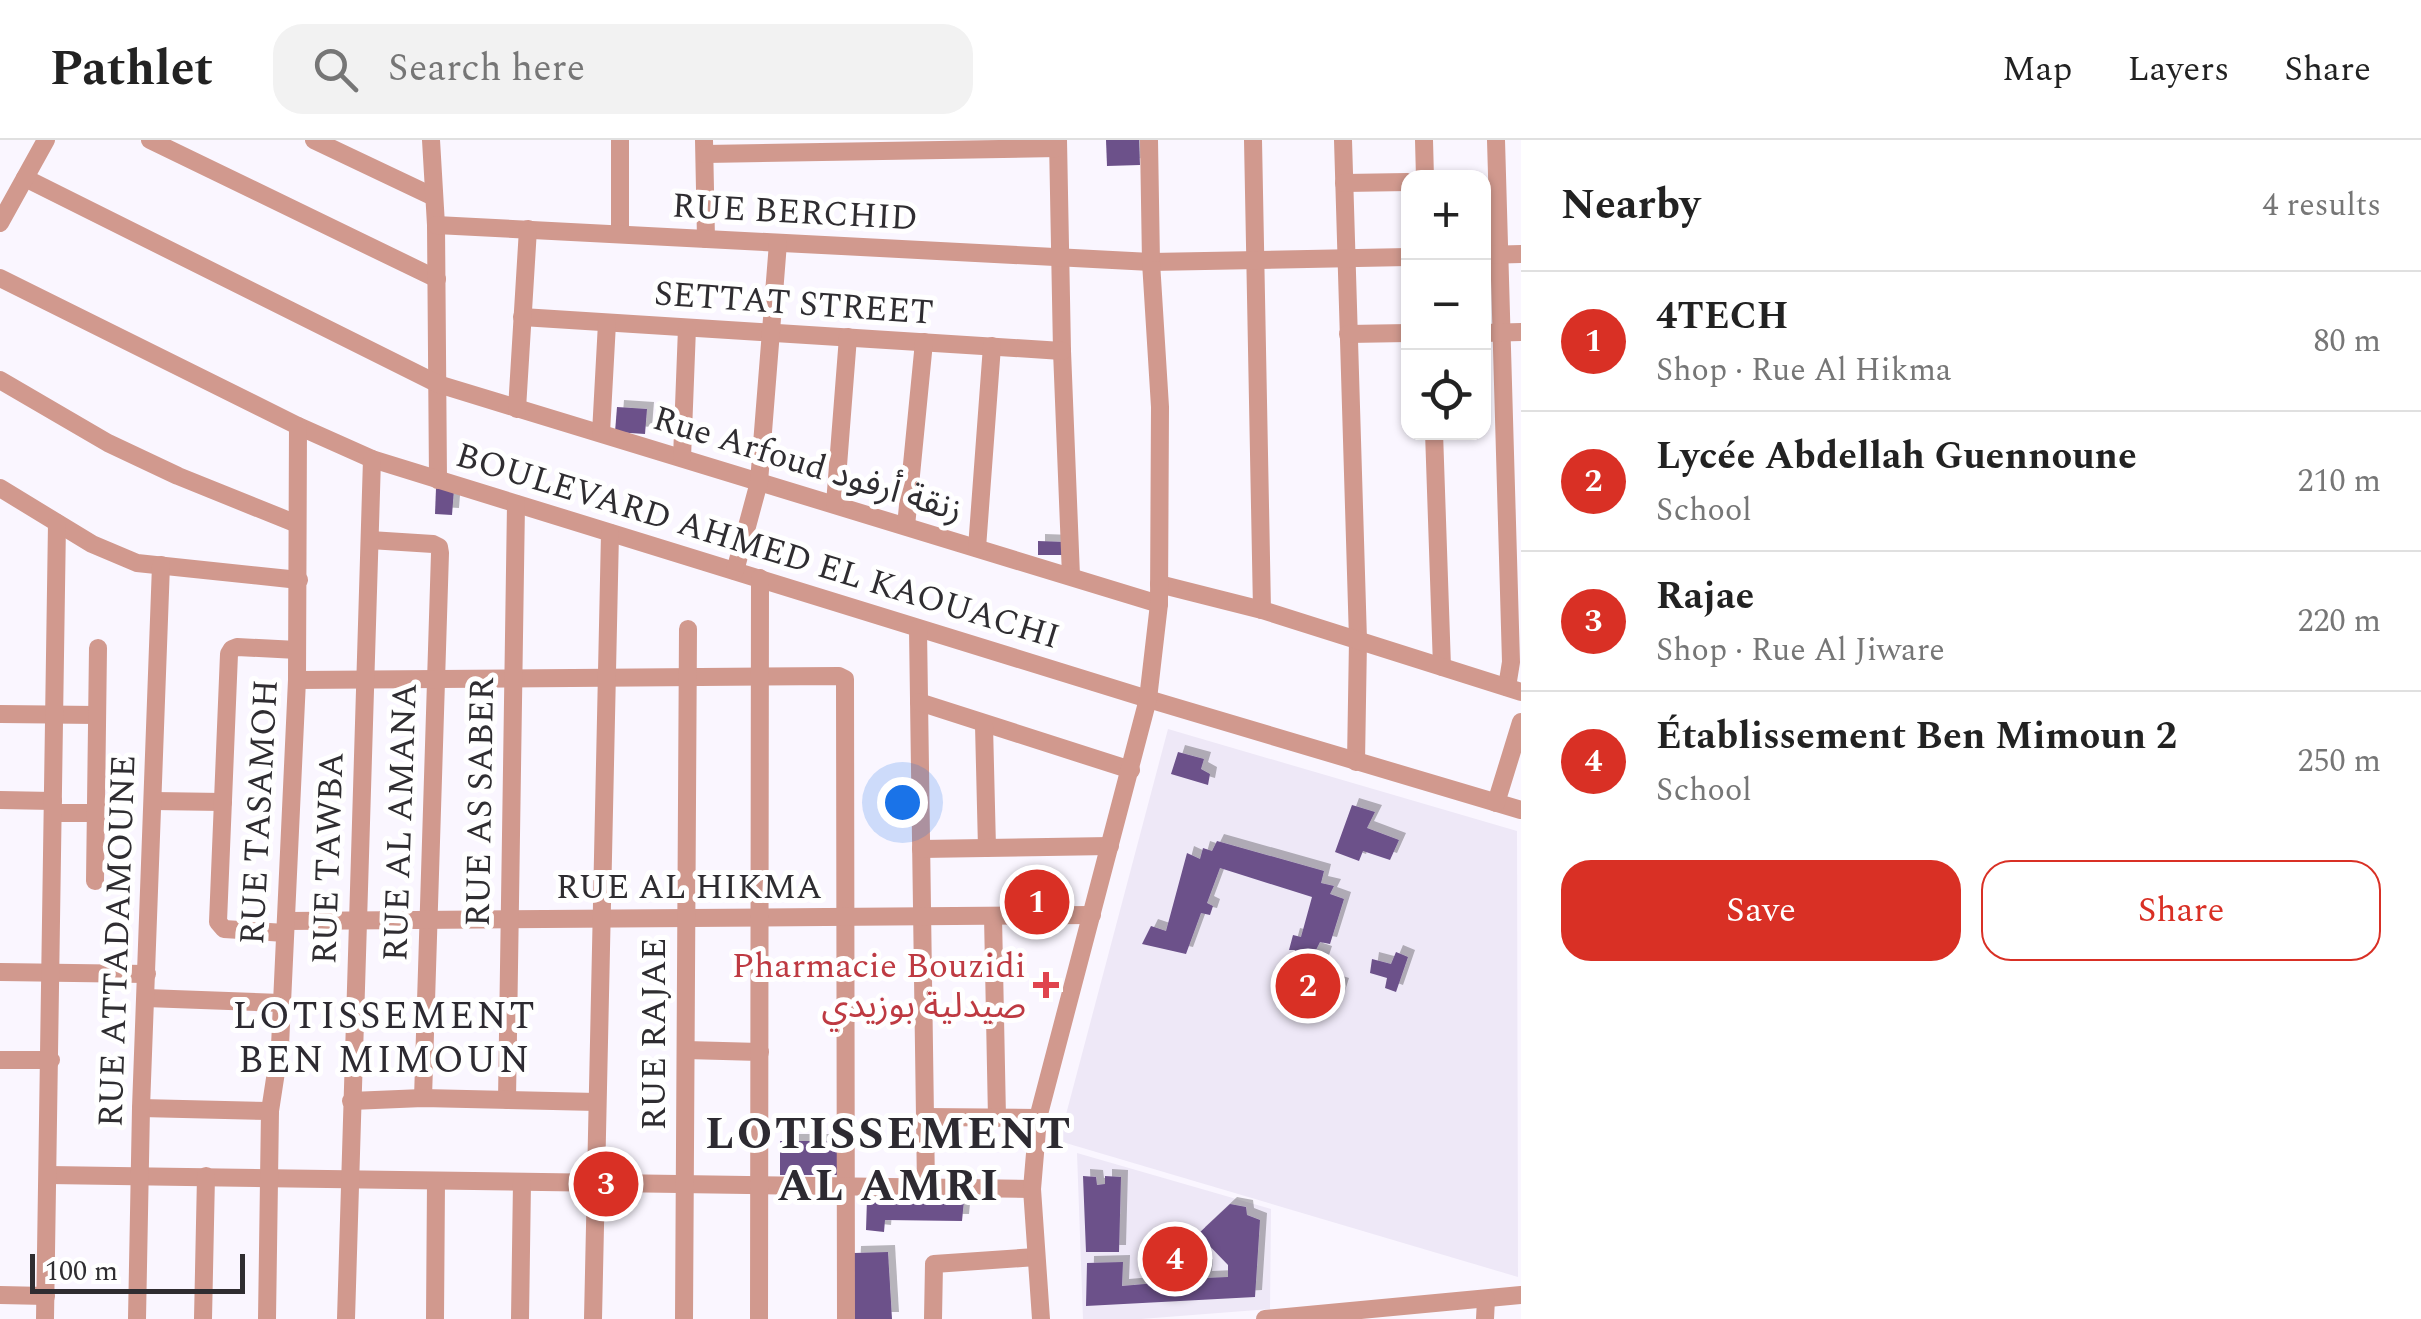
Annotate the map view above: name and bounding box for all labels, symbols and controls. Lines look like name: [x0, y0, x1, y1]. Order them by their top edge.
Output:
search box: [273, 24, 973, 114]
text: Pathlet: [50, 33, 213, 106]
text: Search here: [388, 40, 585, 98]
icon: search: [308, 42, 363, 97]
text: Map: [2002, 43, 2072, 96]
text: Layers: [2127, 43, 2229, 96]
text: Share: [2284, 43, 2371, 96]
map controls: [1401, 170, 1491, 440]
button: +: [1401, 170, 1491, 260]
text: Nearby: [1561, 174, 1700, 237]
street label: RUE BERCHID: [671, 180, 919, 245]
text: 4 results: [2262, 181, 2381, 230]
button: −: [1401, 260, 1491, 350]
street label: SETTAT STREET: [652, 267, 935, 340]
text: 4TECH: [1656, 288, 1789, 346]
text: 1: [1585, 317, 1602, 366]
text: 80 m: [2313, 317, 2381, 366]
text: Shop · Rue Al Hikma: [1656, 346, 1952, 395]
button: locate: [1401, 350, 1491, 440]
street label: Rue Arfoud زنقة أرفود: [646, 392, 969, 537]
text: Lycée Abdellah Guennoune: [1656, 428, 2137, 486]
street label: BOULEVARD AHMED EL KAOUACHI: [449, 429, 1066, 664]
text: 2: [1585, 457, 1602, 506]
text: 210 m: [2297, 457, 2381, 506]
text: School: [1656, 486, 1752, 535]
text: Rajae: [1656, 568, 1754, 626]
text: 3: [1585, 597, 1602, 646]
text: 220 m: [2297, 597, 2381, 646]
text: Shop · Rue Al Jiware: [1656, 626, 1945, 675]
street label: RUE AS SABER: [452, 676, 509, 927]
street label: RUE TASAMOH: [226, 678, 293, 946]
street label: RUE AL AMANA: [369, 682, 432, 962]
text: Établissement Ben Mimoun 2: [1656, 708, 2177, 766]
text: 4: [1585, 737, 1602, 786]
text: 250 m: [2297, 737, 2381, 786]
street label: RUE TAWBA: [298, 751, 359, 965]
street label: RUE ATTADAMOUNE: [85, 754, 150, 1128]
text: School: [1656, 766, 1752, 815]
your location: [877, 777, 928, 828]
button: Save: [1561, 860, 1961, 961]
button: Share: [1981, 860, 2381, 961]
street label: RUE AL HIKMA: [556, 861, 822, 914]
pin: 1: [1004, 864, 1070, 940]
street label: RUE RAJAE: [628, 937, 681, 1131]
place label: Pharmacie Bouzidi صيدلية بوزيدي: [732, 940, 1026, 1033]
pin: 2: [1276, 948, 1340, 1024]
marker: Pharmacie Bouzidi صيدلية بوزيدي: [1035, 974, 1057, 996]
district label: LOTISSEMENT BEN MIMOUN: [233, 988, 537, 1090]
district label: LOTISSEMENT AL AMRI: [705, 1100, 1073, 1221]
pin: 3: [574, 1146, 638, 1222]
pin: 4: [1142, 1222, 1208, 1296]
scale bar: [30, 1249, 245, 1294]
text: 100 m: [45, 1250, 118, 1293]

